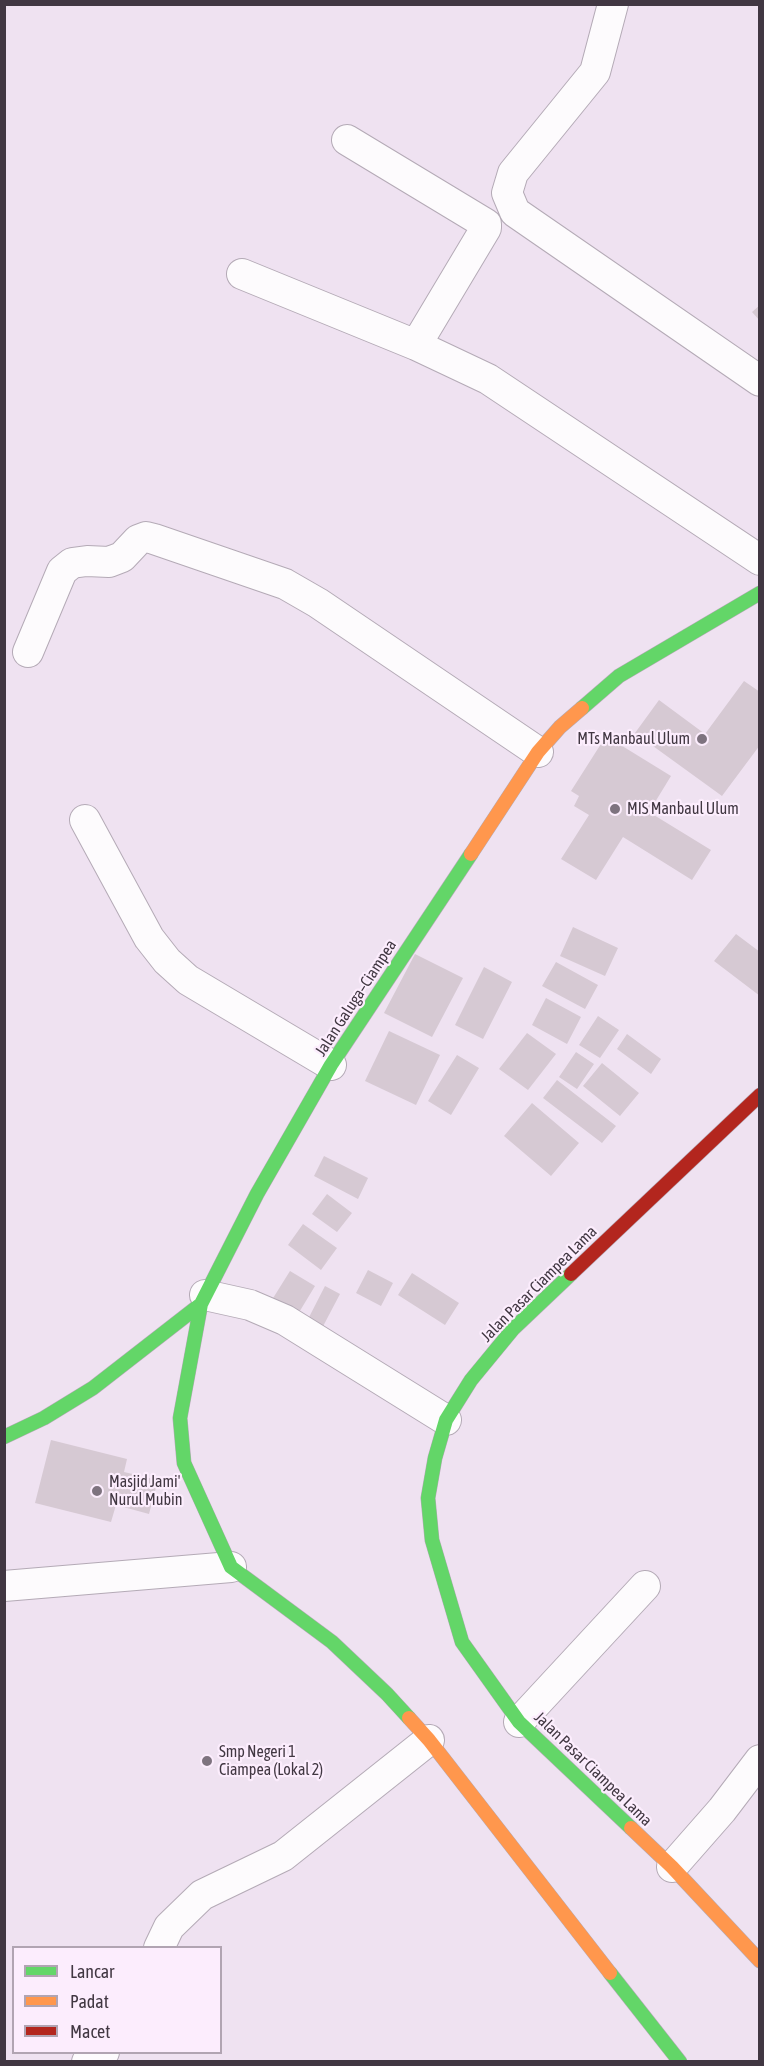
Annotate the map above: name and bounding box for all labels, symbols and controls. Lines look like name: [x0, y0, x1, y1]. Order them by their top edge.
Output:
place label: MTs Manbaul Ulum: [577, 729, 690, 749]
marker: MTs Manbaul Ulum: [695, 732, 709, 746]
place label: MIS Manbaul Ulum: [627, 799, 739, 819]
marker: MIS Manbaul Ulum: [608, 802, 622, 816]
street label: Jalan Galuga–Ciampea: [311, 936, 401, 1060]
street label: Jalan Pasar Ciampea Lama: [477, 1222, 601, 1346]
place label: Masjid Jami' Nurul Mubin: [109, 1472, 183, 1510]
marker: Masjid Jami' Nurul Mubin: [90, 1484, 104, 1498]
street label: Jalan Pasar Ciampea Lama: [530, 1708, 656, 1830]
place label: Smp Negeri 1 Ciampea (Lokal 2): [219, 1742, 323, 1780]
marker: Smp Negeri 1 Ciampea (Lokal 2): [200, 1754, 214, 1768]
legend: [12, 1946, 222, 2054]
text: Lancar: [70, 1961, 114, 1982]
text: Padat: [70, 1991, 109, 2012]
text: Macet: [70, 2021, 110, 2042]

